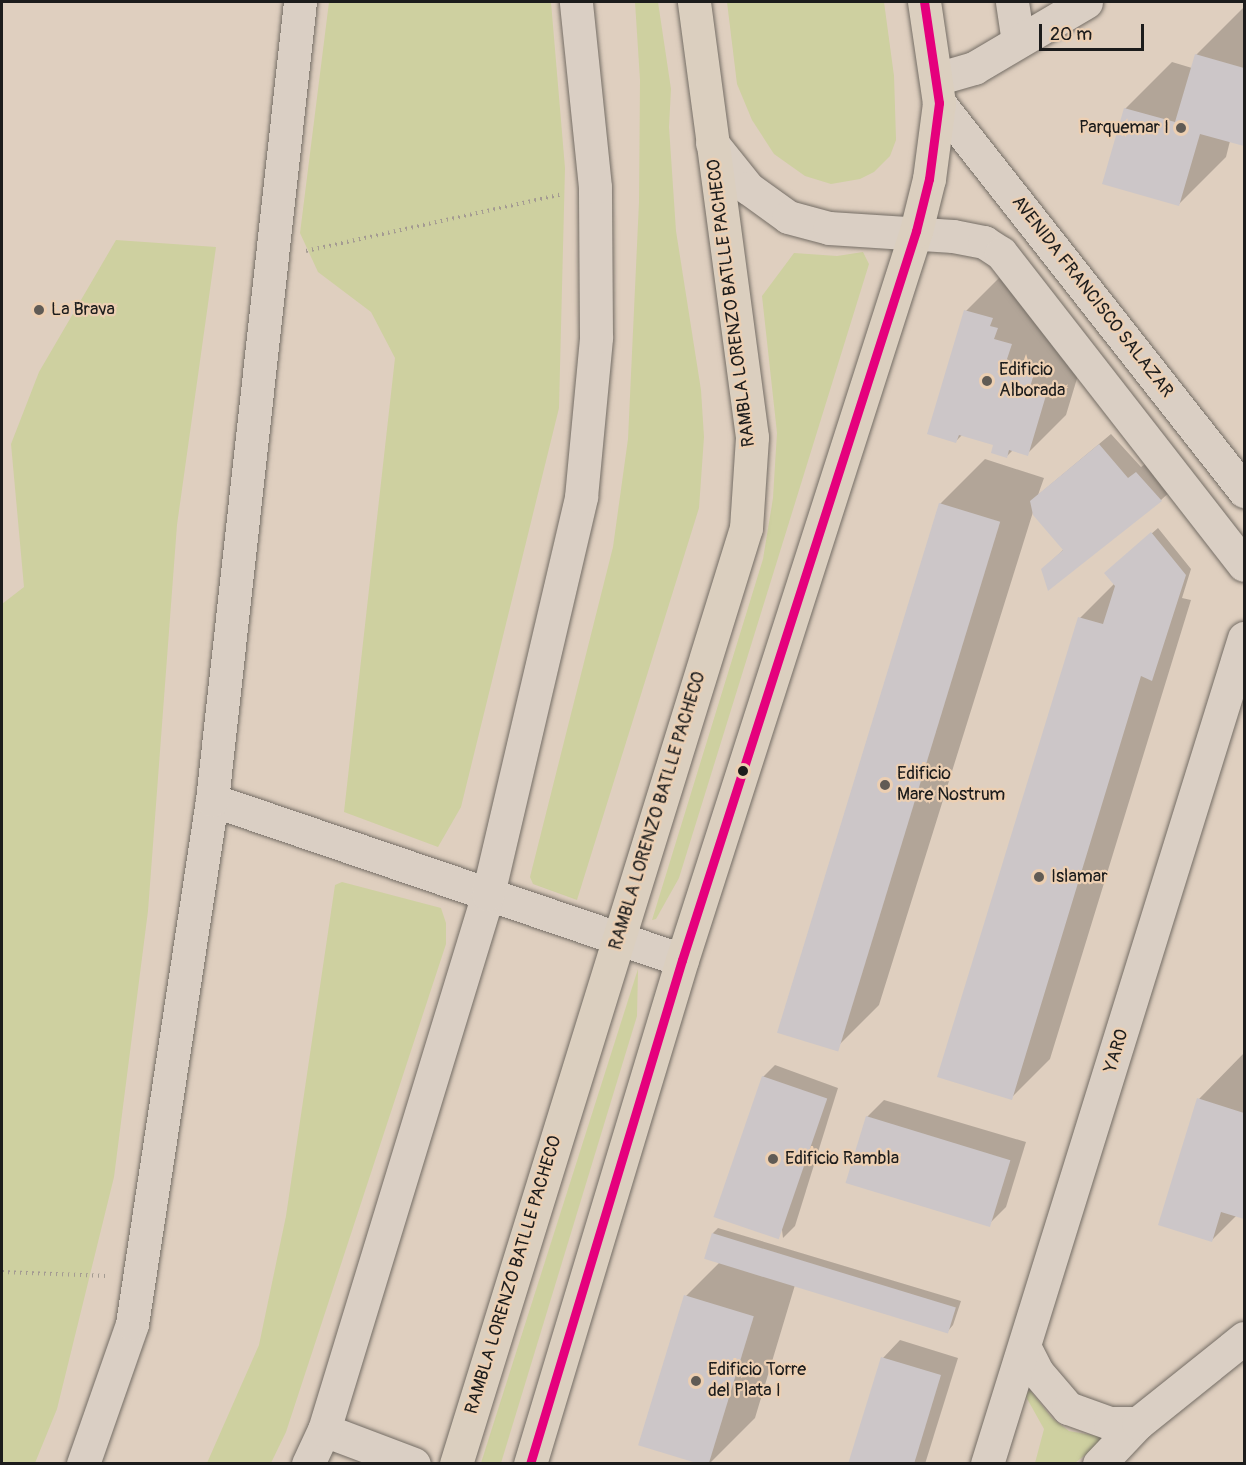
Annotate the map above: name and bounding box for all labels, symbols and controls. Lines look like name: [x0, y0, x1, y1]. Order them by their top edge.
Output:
scale bar: [1042, 12, 1147, 50]
text: 20 m: [1050, 23, 1092, 46]
place label: Parquemar I: [1079, 117, 1169, 139]
marker: Parquemar I: [1174, 121, 1188, 135]
street label: RAMBLA LORENZO BATLLE PACHECO: [704, 158, 760, 448]
street label: AVENIDA FRANCISCO SALAZAR: [1007, 192, 1177, 402]
place label: La Brava: [51, 299, 115, 321]
marker: La Brava: [32, 303, 46, 317]
place label: Edificio Alborada: [999, 360, 1065, 403]
marker: Edificio Alborada: [980, 374, 994, 388]
street label: RAMBLA LORENZO BATLLE PACHECO: [605, 669, 711, 953]
place label: Edificio Mare Nostrum: [897, 764, 1005, 806]
unlabelled marker: [737, 765, 749, 777]
marker: Edificio Mare Nostrum: [878, 778, 892, 792]
place label: Islamar: [1051, 866, 1108, 888]
marker: Islamar: [1032, 870, 1046, 884]
street label: YARO: [1100, 1027, 1134, 1075]
street label: RAMBLA LORENZO BATLLE PACHECO: [461, 1133, 567, 1417]
place label: Edificio Rambla: [785, 1148, 899, 1170]
marker: Edificio Rambla: [766, 1152, 780, 1166]
place label: Edificio Torre del Plata I: [708, 1360, 806, 1402]
marker: Edificio Torre del Plata I: [689, 1374, 703, 1388]

